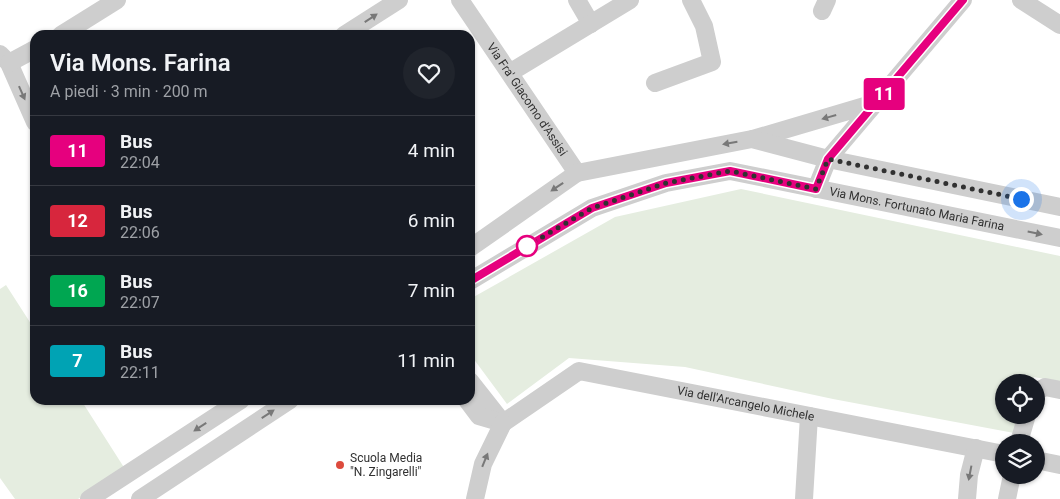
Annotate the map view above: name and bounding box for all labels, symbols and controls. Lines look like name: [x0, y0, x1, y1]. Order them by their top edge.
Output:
one-way arrow: [365, 13, 378, 22]
street label: Via Fra' Giacomo d'Assisi: [484, 40, 570, 159]
button: heart: [403, 47, 455, 99]
text: Via Mons. Farina: [50, 49, 231, 77]
line badge: 11: [862, 78, 906, 110]
text: A piedi · 3 min · 200 m: [50, 82, 208, 101]
text: 11: [874, 83, 894, 104]
one-way arrow: [18, 86, 26, 100]
one-way arrow: [821, 114, 836, 122]
text: Bus: [120, 130, 153, 153]
text: 4 min: [408, 139, 455, 162]
text: 11: [67, 140, 88, 161]
one-way arrow: [722, 140, 738, 148]
text: 22:04: [120, 153, 160, 172]
one-way arrow: [550, 182, 564, 191]
street label: Via Mons. Fortunato Maria Farina: [828, 184, 1005, 234]
your location: [1009, 187, 1034, 212]
text: Bus: [120, 200, 153, 223]
text: 6 min: [408, 209, 455, 232]
text: 12: [67, 210, 88, 231]
text: 22:06: [120, 223, 160, 242]
one-way arrow: [1028, 229, 1043, 237]
unlabelled marker: [516, 235, 538, 257]
text: Bus: [120, 270, 153, 293]
text: 7 min: [408, 279, 455, 302]
text: 16: [67, 280, 88, 301]
text: 22:07: [120, 293, 160, 312]
text: Bus: [120, 340, 153, 363]
text: 11 min: [397, 349, 455, 372]
text: 7: [72, 350, 83, 371]
text: 22:11: [120, 363, 160, 382]
map controls: [995, 374, 1045, 484]
button: locate: [995, 374, 1045, 424]
street label: Via dell'Arcangelo Michele: [676, 383, 816, 424]
one-way arrow: [261, 409, 275, 419]
one-way arrow: [194, 422, 207, 431]
button: layers: [995, 434, 1045, 484]
place label: Scuola Media "N. Zingarelli": [350, 451, 422, 479]
one-way arrow: [482, 453, 490, 467]
marker: Scuola Media "N. Zingarelli": [334, 459, 346, 471]
one-way arrow: [966, 466, 974, 482]

